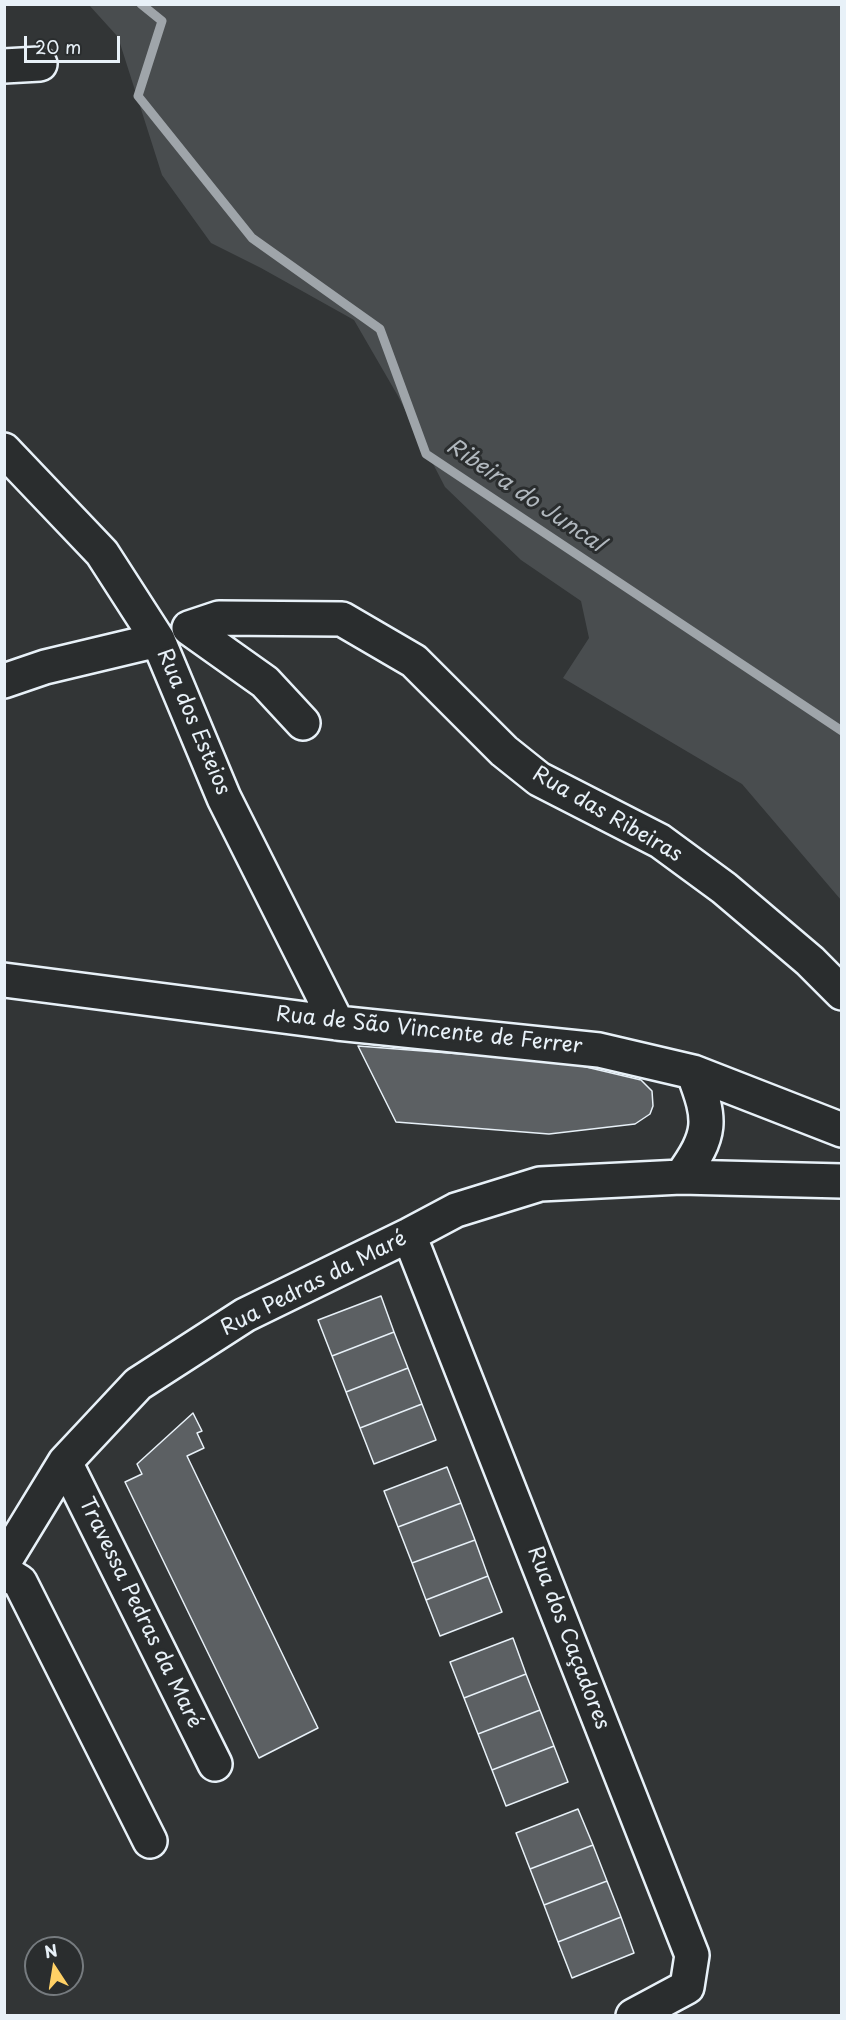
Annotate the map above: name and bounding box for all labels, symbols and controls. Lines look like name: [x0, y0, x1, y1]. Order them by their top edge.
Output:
scale bar: [27, 24, 123, 62]
text: 20 m: [35, 33, 81, 60]
water label: Ribeira do Juncal: [441, 434, 609, 558]
street label: Rua dos Esteios: [151, 645, 235, 799]
street label: Rua das Ribeiras: [528, 762, 686, 868]
street label: Rua de São Vincente de Ferrer: [275, 1002, 583, 1060]
street label: Rua Pedras da Maré: [217, 1226, 411, 1342]
street label: Travessa Pedras da Maré: [73, 1493, 207, 1733]
street label: Rua dos Caçadores: [521, 1543, 615, 1733]
north arrow: [24, 1936, 84, 1996]
text: N: [42, 1937, 59, 1963]

